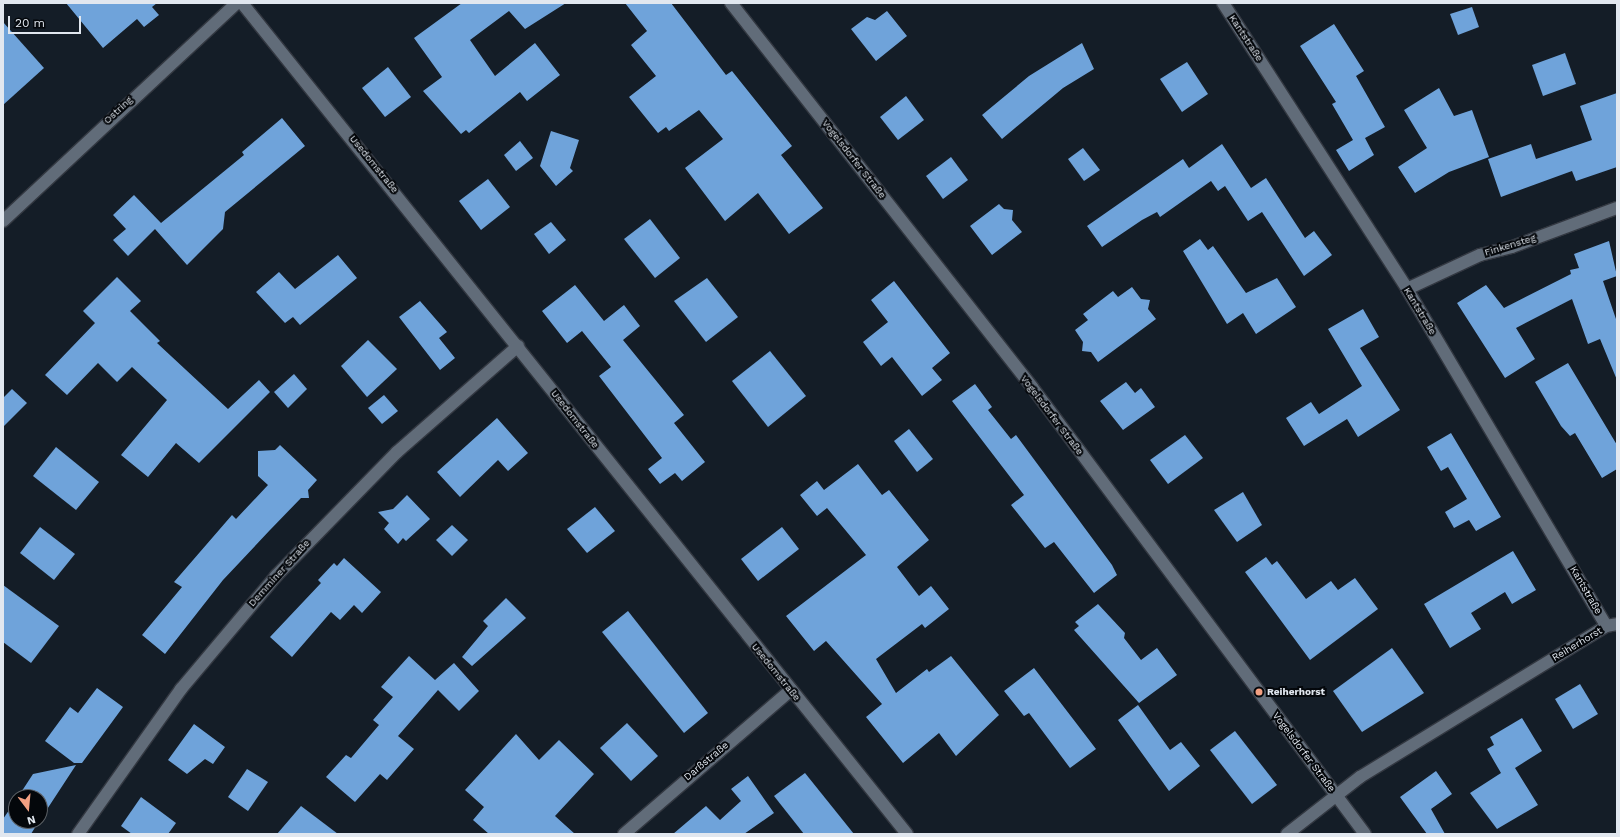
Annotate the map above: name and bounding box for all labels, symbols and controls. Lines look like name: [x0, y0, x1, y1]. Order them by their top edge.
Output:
scale bar: [10, 8, 83, 34]
street label: Kantstraße: [1226, 12, 1266, 64]
text: 20 m: [15, 16, 45, 30]
street label: Ostring: [101, 94, 135, 126]
street label: Vogelsdorfer Straße: [819, 117, 889, 201]
street label: Usedomstraße: [347, 133, 401, 195]
street label: Finkensteg: [1483, 232, 1537, 258]
street label: Kantstraße: [1401, 285, 1439, 337]
street label: Vogelsdorfer Straße: [1018, 373, 1086, 457]
street label: Usedomstraße: [548, 387, 602, 451]
street label: Demminer Straße: [246, 537, 312, 609]
street label: Kantstraße: [1567, 564, 1605, 616]
street label: Reiherhorst: [1550, 624, 1604, 664]
street label: Usedomstraße: [749, 641, 803, 703]
place label: Reiherhorst: [1267, 686, 1325, 698]
marker: Reiherhorst: [1254, 687, 1264, 697]
street label: Vogelsdorfer Straße: [1270, 710, 1338, 794]
street label: Darßstraße: [681, 739, 731, 783]
north arrow: [8, 789, 48, 829]
text: N: [25, 813, 37, 827]

